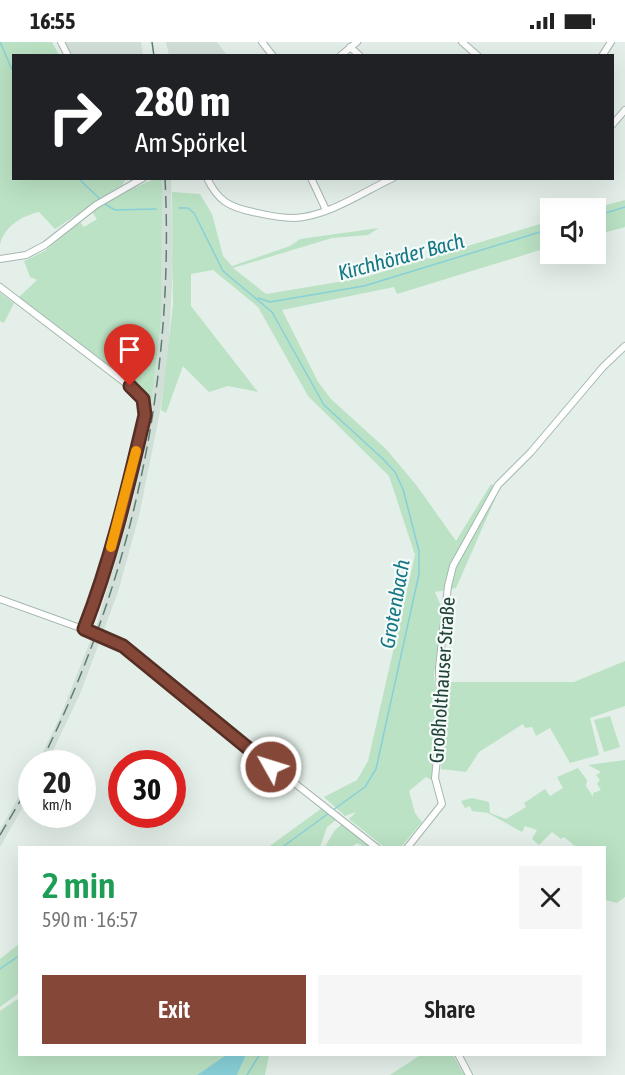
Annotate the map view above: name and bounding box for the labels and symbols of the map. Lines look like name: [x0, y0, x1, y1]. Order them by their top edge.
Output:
water label: Kirchhörder Bach: [335, 228, 466, 284]
pin: [104, 324, 155, 386]
water label: Grotenbach: [374, 558, 414, 650]
street label: Großholthauser Straße: [424, 596, 459, 764]
position arrow: [239, 735, 303, 799]
speed limit sign: 30: [108, 750, 186, 828]

